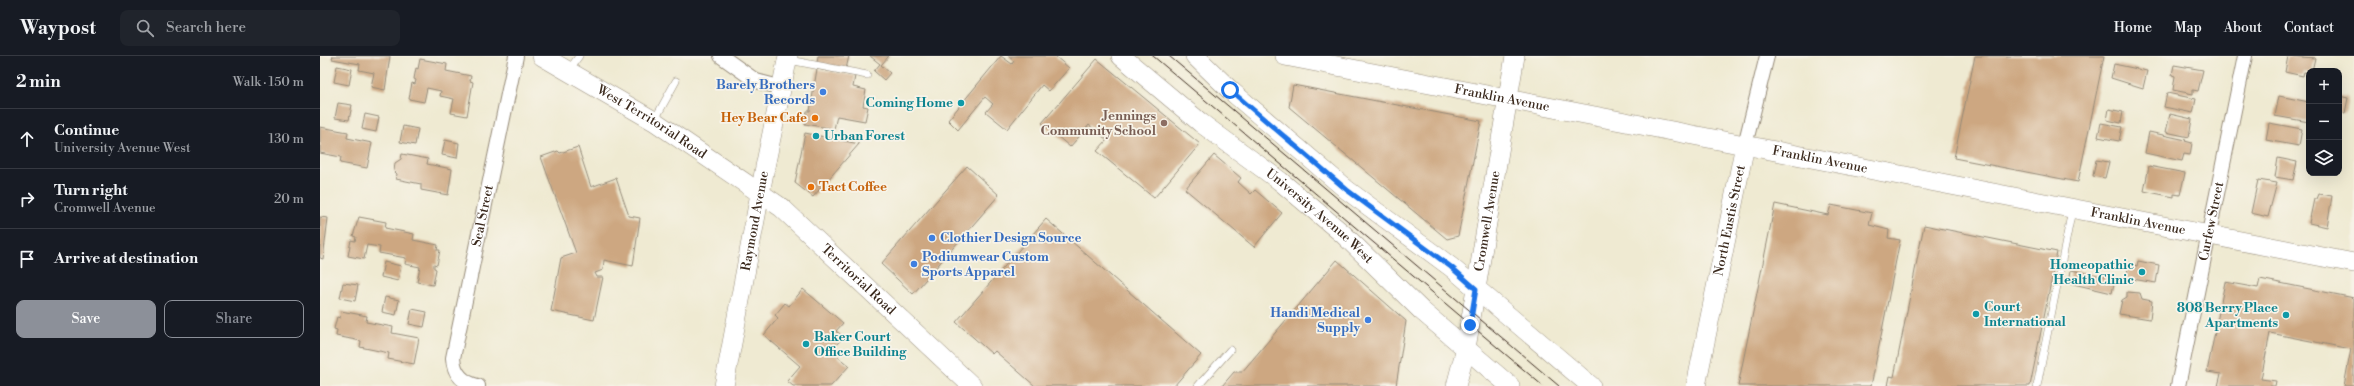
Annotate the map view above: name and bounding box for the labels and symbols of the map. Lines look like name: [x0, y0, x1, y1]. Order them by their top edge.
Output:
place label: Barely Brothers Records: [716, 77, 815, 108]
street label: West Territorial Road: [593, 81, 710, 163]
route start: [1221, 81, 1239, 99]
street label: Franklin Avenue: [1453, 81, 1551, 115]
marker: Barely Brothers Records: [818, 87, 828, 97]
place label: Coming Home: [866, 95, 953, 111]
marker: Coming Home: [956, 98, 966, 108]
place label: Jennings Community School: [1040, 108, 1157, 139]
place label: Hey Bear Cafe: [721, 110, 807, 126]
marker: Hey Bear Cafe: [810, 113, 820, 123]
marker: Jennings Community School: [1159, 118, 1169, 128]
place label: Urban Forest: [824, 128, 905, 144]
marker: Urban Forest: [811, 131, 821, 141]
street label: Franklin Avenue: [1771, 143, 1869, 177]
street label: North Eustis Street: [1711, 163, 1749, 277]
street label: University Avenue West: [1263, 165, 1377, 267]
street label: Raymond Avenue: [738, 169, 772, 272]
street label: Cromwell Avenue: [1471, 169, 1504, 273]
place label: Tact Coffee: [819, 179, 887, 195]
street label: Curfew Street: [2196, 180, 2227, 262]
marker: Tact Coffee: [806, 182, 816, 192]
street label: Seal Street: [468, 183, 497, 248]
street label: Franklin Avenue: [2089, 204, 2188, 238]
place label: Clothier Design Source: [940, 230, 1082, 246]
marker: Clothier Design Source: [927, 233, 937, 243]
street label: Territorial Road: [818, 241, 899, 319]
place label: Podiumwear Custom Sports Apparel: [922, 249, 1049, 280]
place label: Homeopathic Health Clinic: [2050, 257, 2134, 288]
marker: Podiumwear Custom Sports Apparel: [909, 259, 919, 269]
marker: Homeopathic Health Clinic: [2137, 267, 2147, 277]
place label: Court International: [1984, 299, 2067, 330]
place label: 808 Berry Place Apartments: [2177, 300, 2278, 331]
place label: Handi Medical Supply: [1270, 305, 1361, 336]
marker: Court International: [1971, 309, 1981, 319]
marker: 808 Berry Place Apartments: [2281, 310, 2291, 320]
marker: Handi Medical Supply: [1363, 315, 1373, 325]
route end: [1461, 316, 1479, 334]
place label: Baker Court Office Building: [814, 329, 907, 360]
marker: Baker Court Office Building: [801, 339, 811, 349]

